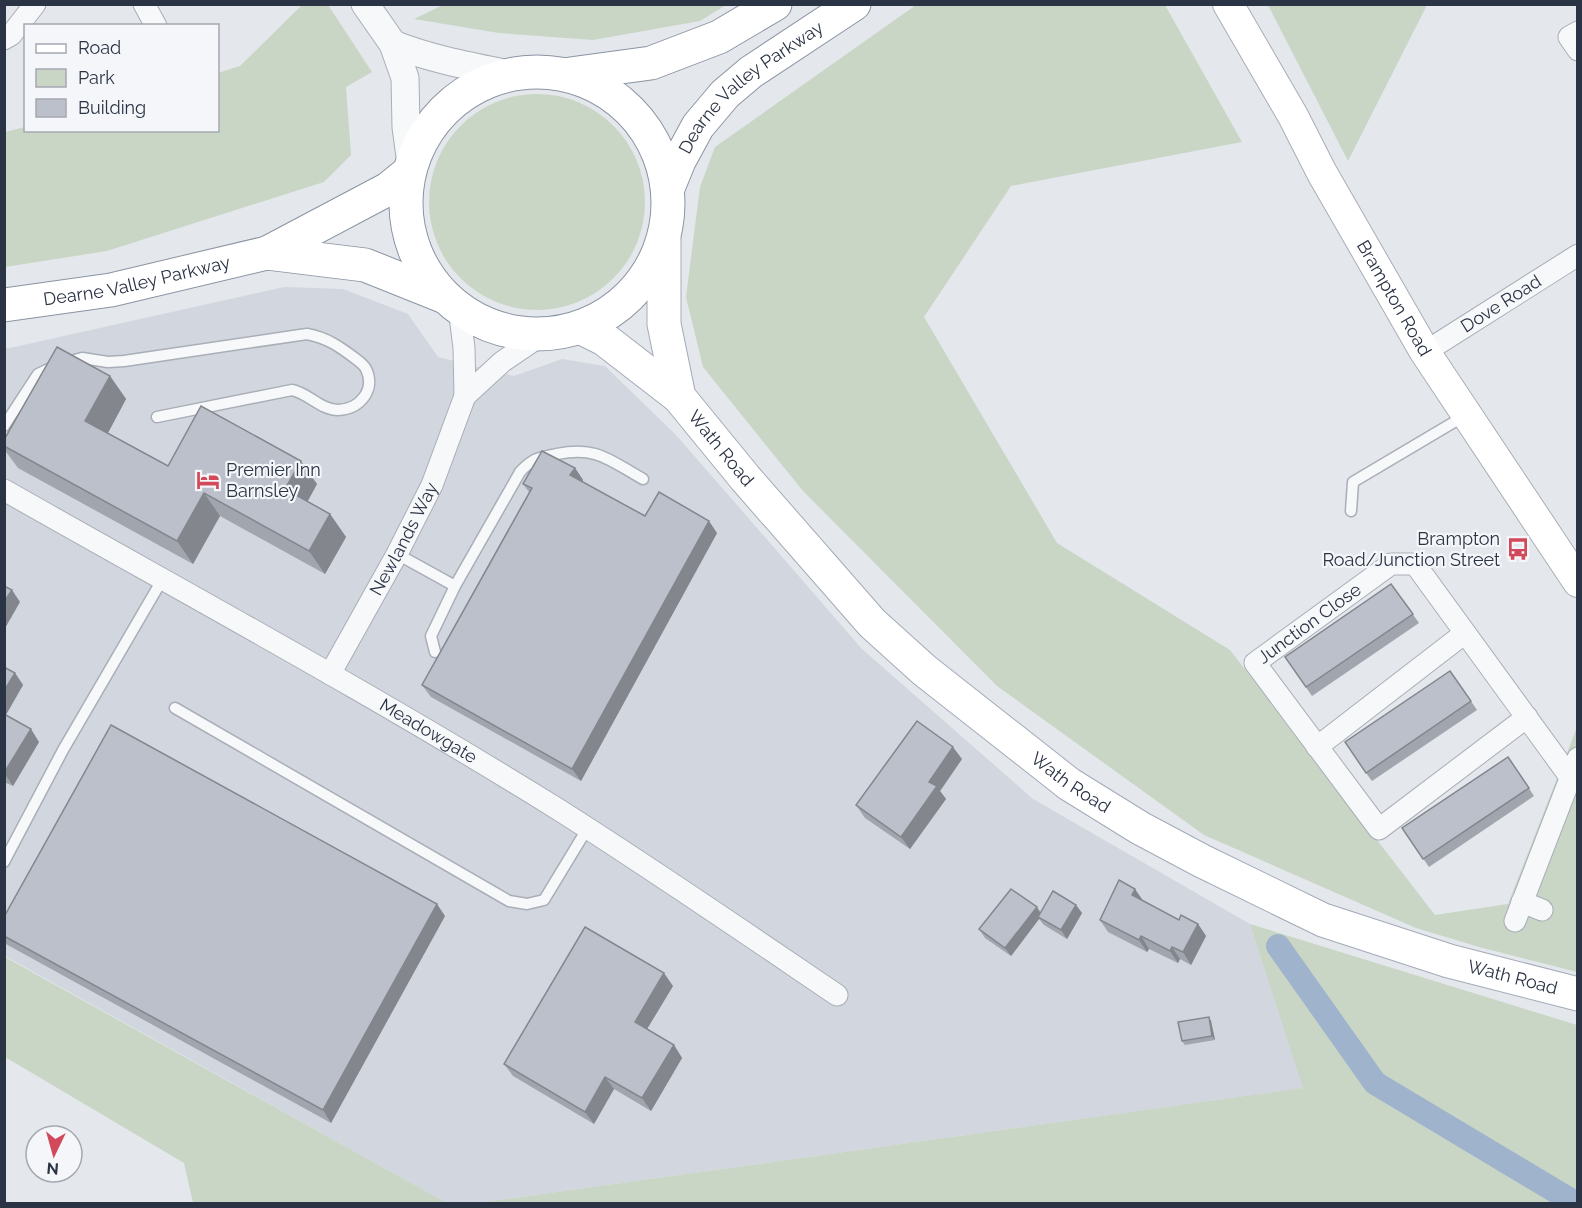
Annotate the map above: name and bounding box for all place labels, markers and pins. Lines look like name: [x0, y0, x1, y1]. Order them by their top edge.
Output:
place label: Premier Inn Barnsley: [226, 459, 321, 501]
hotel icon: Premier Inn Barnsley: [195, 467, 221, 493]
place label: Brampton Road/Junction Street: [1322, 528, 1500, 570]
bus stop icon: Brampton Road/Junction Street: [1505, 536, 1531, 562]

